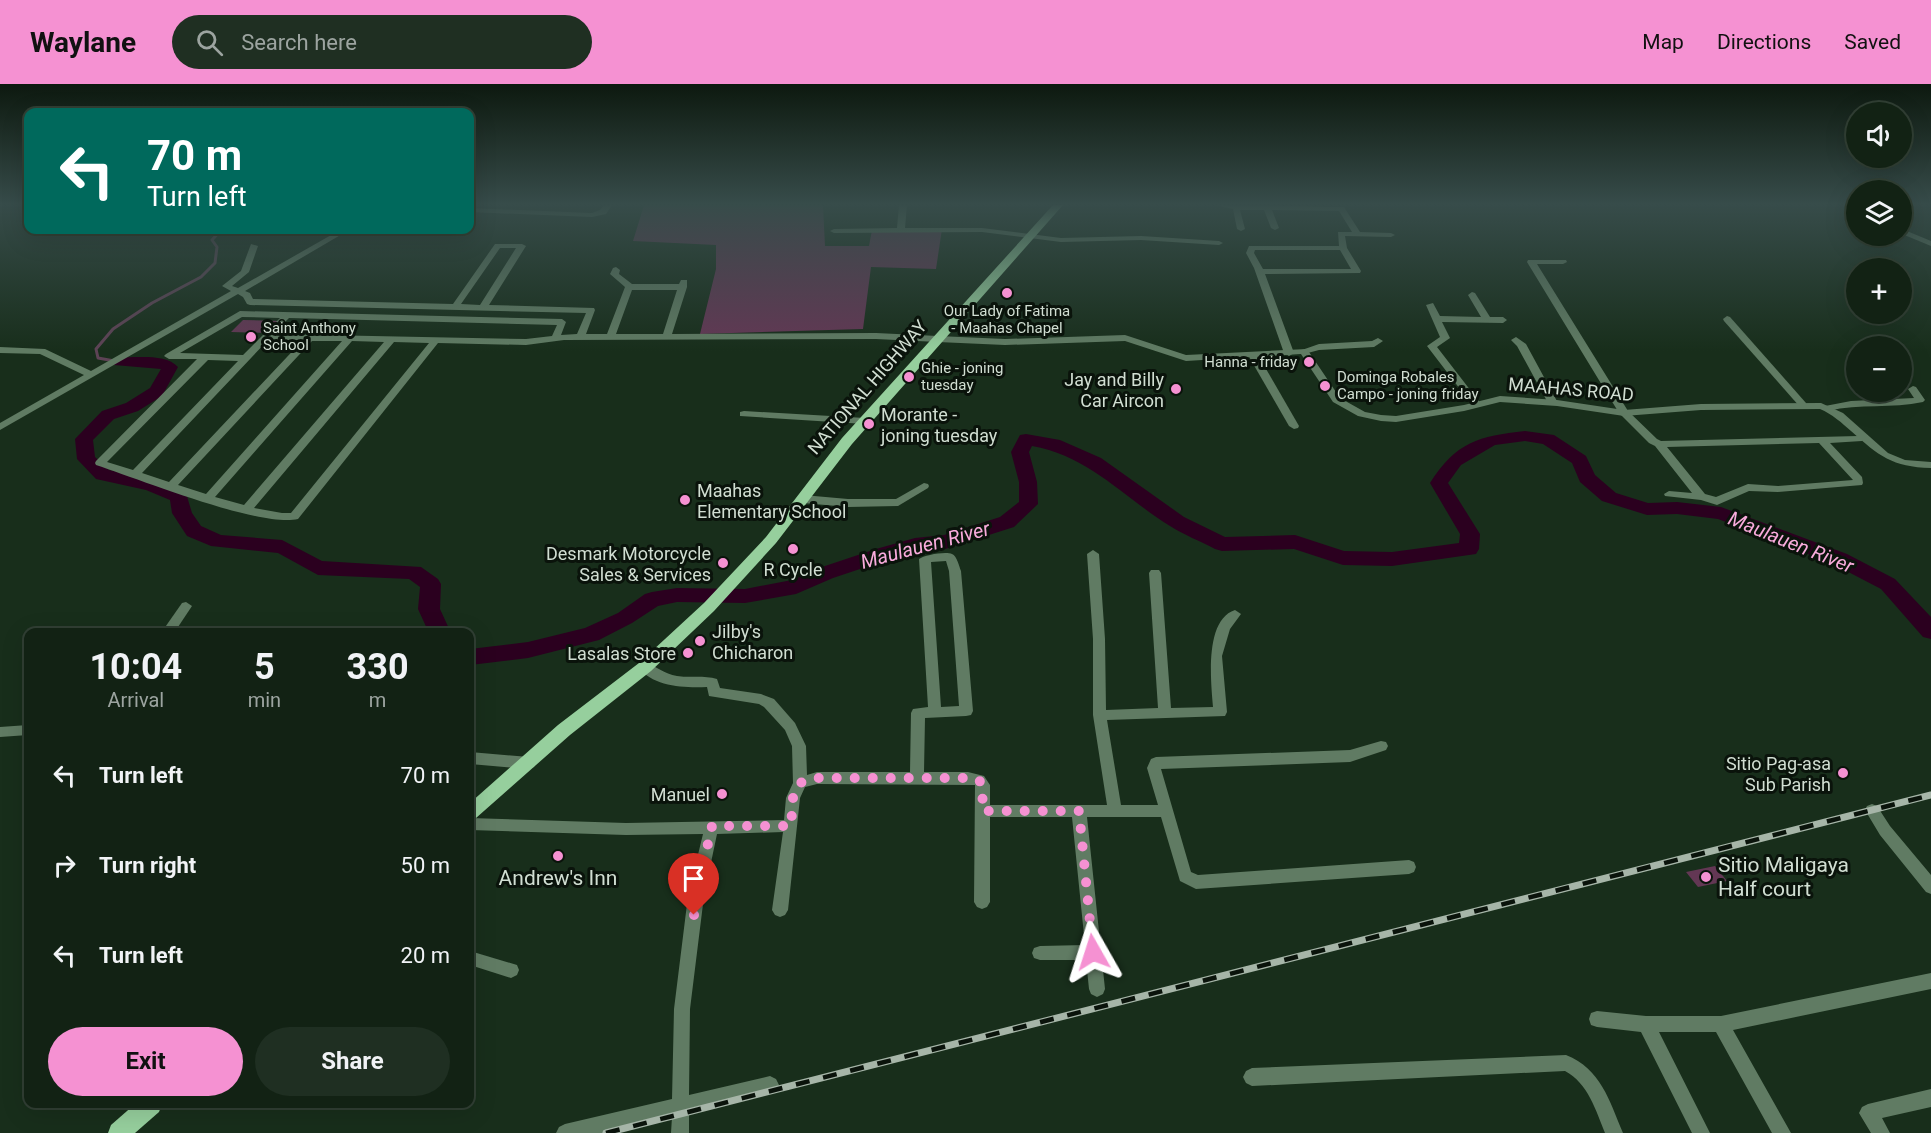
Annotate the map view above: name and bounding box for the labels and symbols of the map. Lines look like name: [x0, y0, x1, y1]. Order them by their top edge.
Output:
marker: Our Lady of Fatima - Maahas Chapel: [1000, 286, 1014, 300]
place label: Our Lady of Fatima - Maahas Chapel: [944, 302, 1070, 337]
street label: NATIONAL HIGHWAY: [803, 316, 931, 458]
place label: Saint Anthony School: [263, 319, 356, 354]
marker: Saint Anthony School: [244, 330, 258, 344]
place label: Hanna - friday: [1204, 353, 1297, 371]
marker: Hanna - friday: [1302, 355, 1316, 369]
place label: Ghie - joning tuesday: [921, 359, 1003, 394]
place label: Dominga Robales Campo - joning friday: [1337, 368, 1479, 403]
place label: Jay and Billy Car Aircon: [1064, 369, 1164, 411]
marker: Ghie - joning tuesday: [902, 370, 916, 384]
street label: MAAHAS ROAD: [1507, 373, 1635, 405]
marker: Dominga Robales Campo - joning friday: [1318, 379, 1332, 393]
marker: Jay and Billy Car Aircon: [1169, 382, 1183, 396]
place label: Morante - joning tuesday: [880, 404, 998, 446]
marker: Morante - joning tuesday: [862, 417, 876, 431]
place label: Maahas Elementary School: [697, 480, 846, 522]
marker: Maahas Elementary School: [678, 493, 692, 507]
water label: Maulauen River: [1725, 506, 1858, 579]
water label: Maulauen River: [858, 516, 994, 574]
marker: R Cycle: [786, 542, 800, 556]
place label: Desmark Motorcycle Sales & Services: [546, 543, 711, 585]
marker: Desmark Motorcycle Sales & Services: [716, 556, 730, 570]
place label: R Cycle: [763, 559, 823, 580]
place label: Jilby's Chicharon: [712, 621, 793, 663]
marker: Jilby's Chicharon: [693, 634, 707, 648]
place label: Lasalas Store: [567, 643, 676, 664]
marker: Lasalas Store: [681, 646, 695, 660]
place label: Sitio Pag-asa Sub Parish: [1726, 753, 1831, 795]
marker: Sitio Pag-asa Sub Parish: [1836, 766, 1850, 780]
place label: Manuel: [651, 784, 710, 805]
marker: Manuel: [715, 787, 729, 801]
marker: Andrew's Inn: [551, 849, 565, 863]
pin: [668, 853, 719, 915]
place label: Sitio Maligaya Half court: [1718, 853, 1849, 901]
place label: Andrew's Inn: [499, 866, 617, 890]
marker: Sitio Maligaya Half court: [1699, 870, 1713, 884]
position arrow: [1061, 920, 1125, 984]

